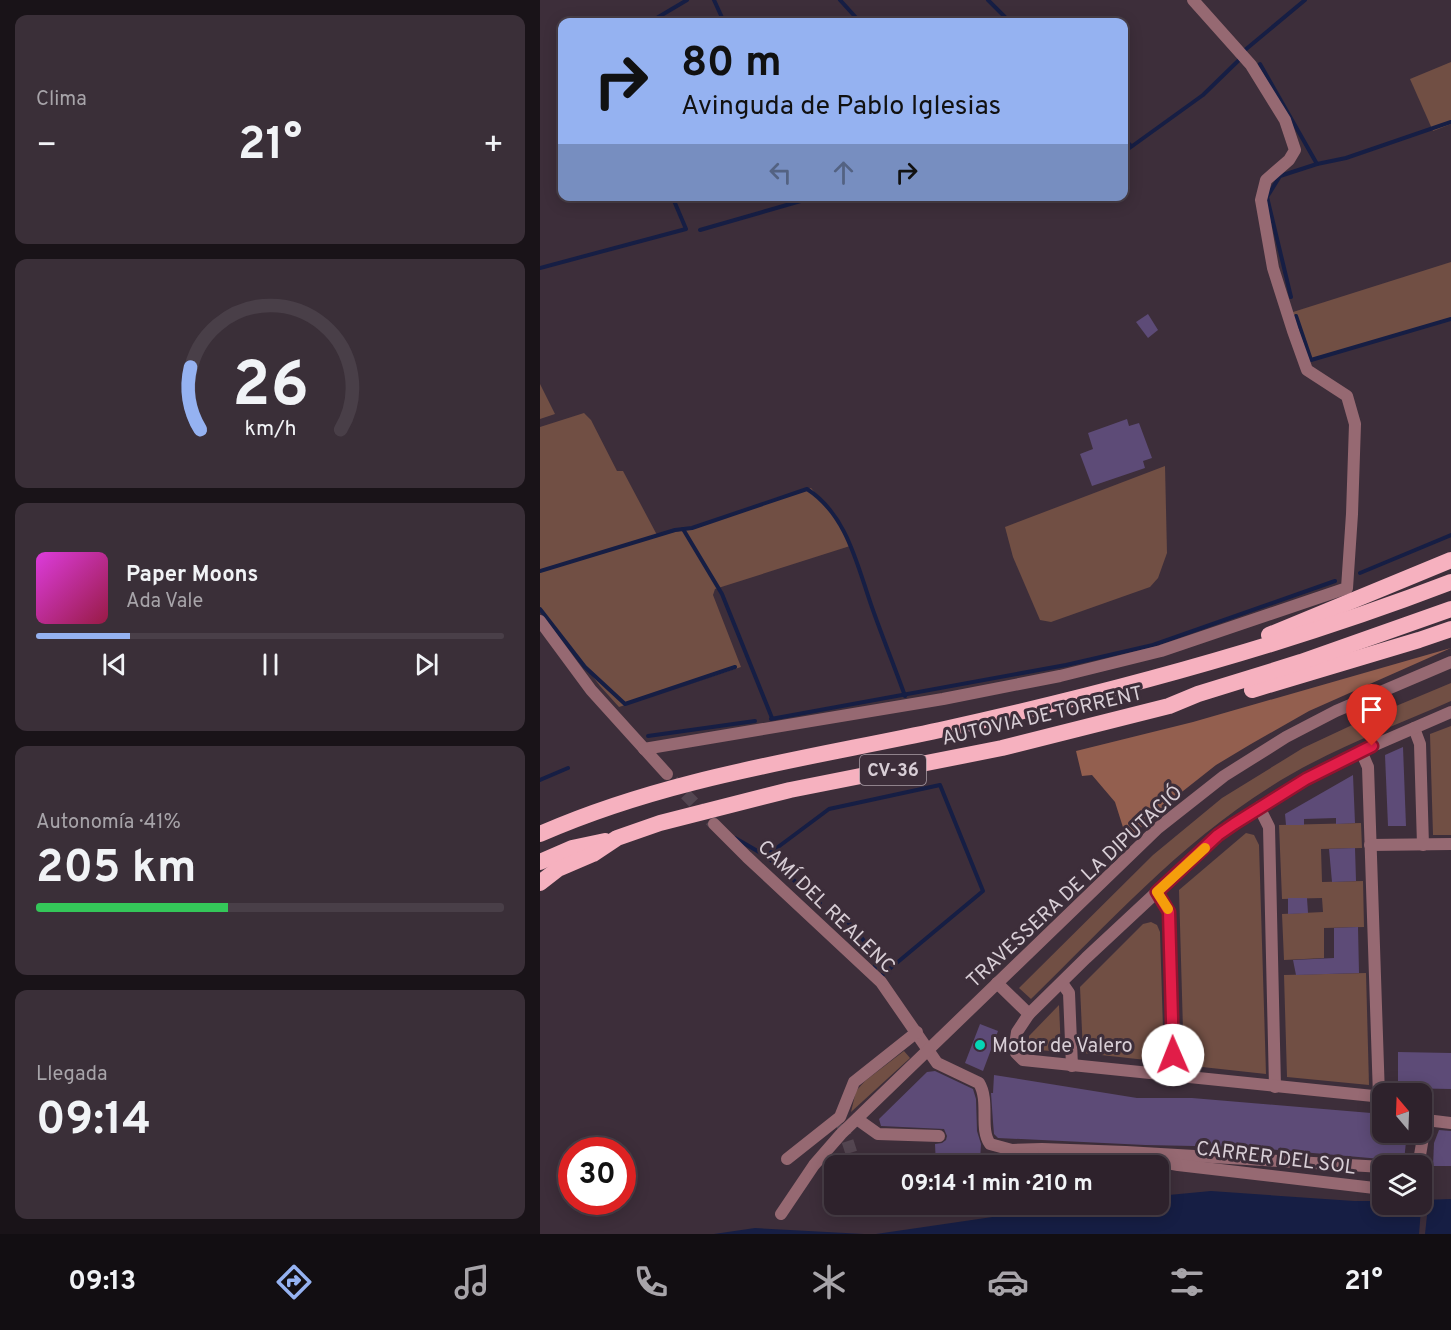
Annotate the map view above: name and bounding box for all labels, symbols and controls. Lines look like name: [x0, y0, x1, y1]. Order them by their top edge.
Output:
text: 80 m: [681, 38, 782, 91]
icon: right: [582, 42, 660, 120]
text: Clima: [36, 87, 87, 113]
text: Avinguda de Pablo Iglesias: [681, 90, 1001, 124]
text: 21°: [238, 118, 302, 175]
text: −: [36, 126, 57, 168]
text: +: [483, 126, 504, 168]
icon: left: [764, 156, 797, 189]
icon: ahead: [827, 156, 860, 189]
icon: right: [890, 156, 923, 189]
text: 26: [232, 349, 308, 428]
text: km/h: [244, 417, 296, 444]
text: Paper Moons: [126, 562, 258, 589]
text: Ada Vale: [126, 589, 203, 615]
icon: previous: [98, 648, 131, 681]
icon: pause: [254, 648, 287, 681]
icon: next: [410, 648, 443, 681]
street label: AUTOVIA DE TORRENT: [939, 681, 1146, 753]
pin: [1346, 684, 1397, 746]
icon: arrive: [1355, 693, 1388, 726]
road number: CV-36: [860, 755, 926, 785]
street label: TRAVESSERA DE LA DIPUTACIÓ: [960, 779, 1189, 995]
text: Autonomía · 41%: [36, 810, 181, 836]
street label: CAMÍ DEL REALENC: [751, 834, 901, 980]
text: 205 km: [36, 841, 197, 898]
position arrow: [1141, 1023, 1205, 1087]
place label: Motor de Valero: [992, 1034, 1133, 1060]
marker: Motor de Valero: [973, 1038, 987, 1052]
text: Llegada: [36, 1062, 108, 1088]
north arrow: [1372, 1083, 1432, 1143]
map controls: [1372, 1083, 1432, 1215]
text: 09:14: [36, 1093, 151, 1150]
street label: CARRER DEL SOL: [1194, 1136, 1357, 1182]
speed limit sign: 30: [558, 1137, 636, 1215]
button: layers: [1372, 1155, 1432, 1215]
text: 09:14 · 1 min · 210 m: [900, 1171, 1093, 1198]
icon: directions: [273, 1261, 315, 1303]
icon: music: [451, 1261, 493, 1303]
icon: phone: [630, 1261, 672, 1303]
icon: climate: [808, 1261, 850, 1303]
icon: car: [987, 1261, 1029, 1303]
icon: filters: [1166, 1261, 1208, 1303]
text: 09:13: [68, 1265, 136, 1299]
text: 21°: [1344, 1265, 1383, 1299]

